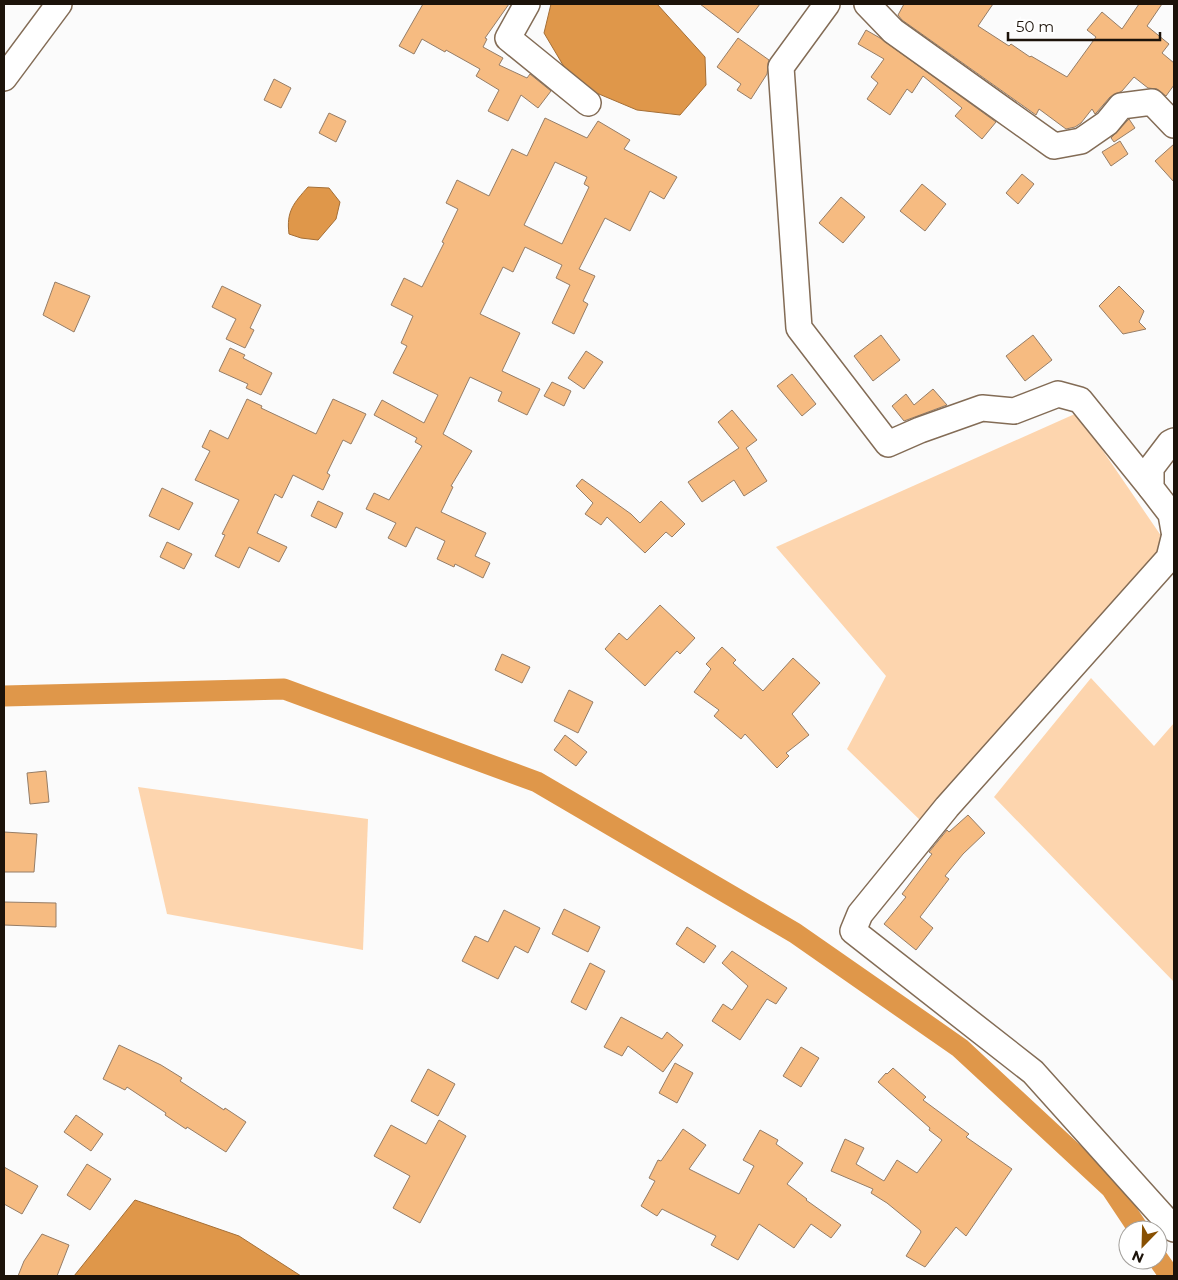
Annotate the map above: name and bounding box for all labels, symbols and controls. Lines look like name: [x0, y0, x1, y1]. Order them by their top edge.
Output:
scale bar: [1008, 10, 1160, 42]
text: 50 m: [1016, 17, 1054, 36]
north arrow: [1118, 1220, 1168, 1270]
text: N: [1129, 1246, 1147, 1267]

